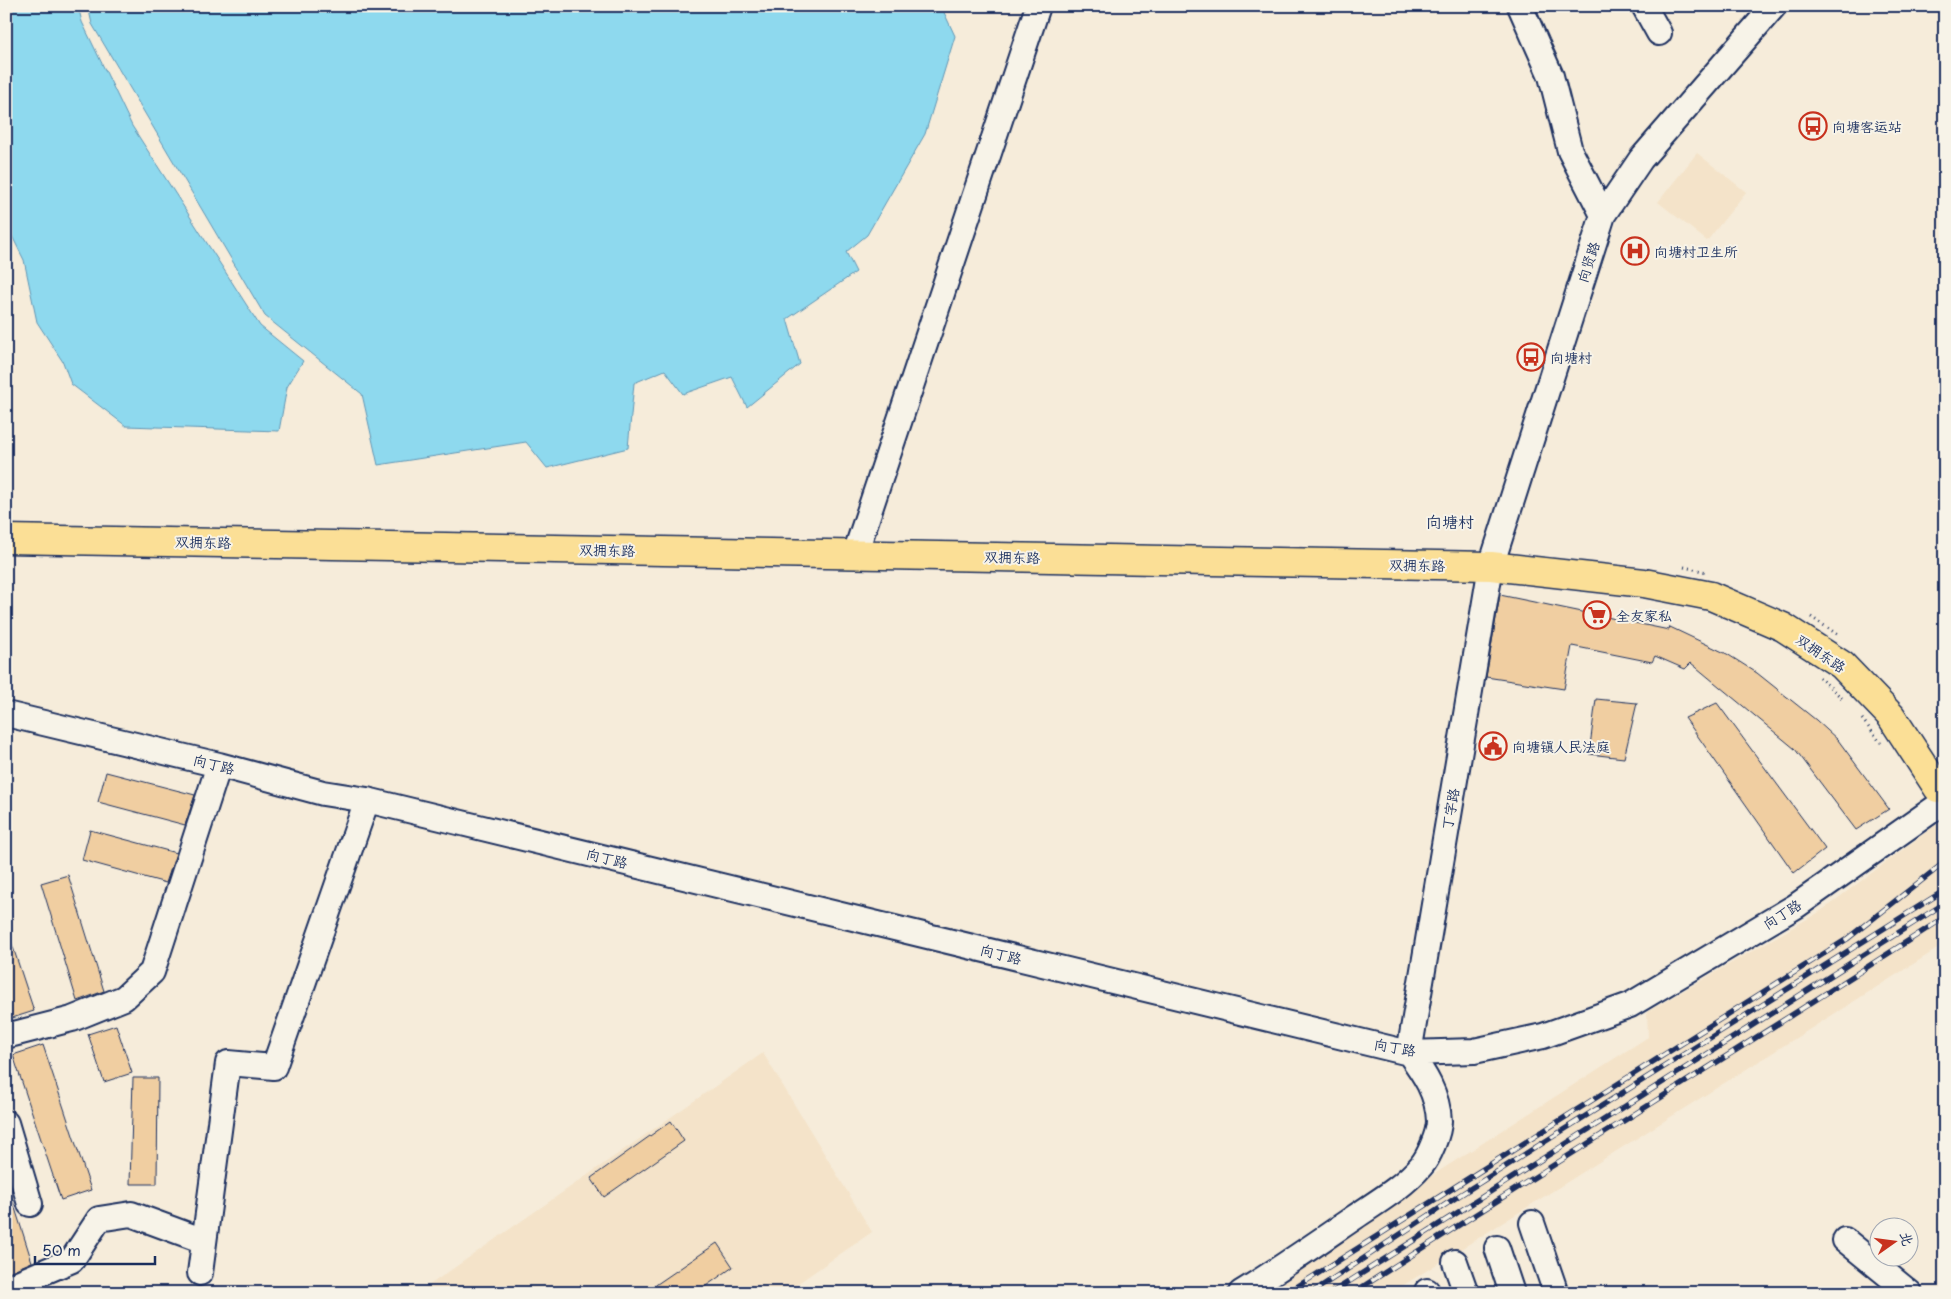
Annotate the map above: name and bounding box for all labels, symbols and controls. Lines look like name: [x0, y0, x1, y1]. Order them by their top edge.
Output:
bus stop icon: 向塘客运站: [1798, 111, 1828, 141]
place label: 向塘客运站: [1832, 116, 1902, 137]
hospital icon: 向塘村卫生所: [1620, 236, 1650, 266]
street label: 向贤路: [1572, 239, 1604, 285]
place label: 向塘村卫生所: [1654, 241, 1738, 262]
bus stop icon: 向塘村: [1516, 342, 1546, 372]
place label: 向塘村: [1550, 347, 1592, 368]
district label: 向塘村: [1426, 509, 1474, 533]
street label: 双拥东路: [175, 531, 231, 553]
street label: 双拥东路: [579, 539, 635, 561]
street label: 双拥东路: [984, 546, 1040, 568]
street label: 双拥东路: [1389, 554, 1445, 576]
supermarket icon: 全友家私: [1582, 600, 1612, 630]
place label: 全友家私: [1616, 605, 1672, 626]
street label: 双拥东路: [1792, 629, 1850, 677]
public building icon: 向塘镇人民法庭: [1478, 731, 1508, 761]
place label: 向塘镇人民法庭: [1512, 736, 1610, 757]
street label: 向丁路: [191, 749, 237, 779]
street label: 丁字路: [1436, 786, 1464, 832]
street label: 向丁路: [584, 843, 630, 873]
street label: 向丁路: [1759, 894, 1805, 934]
street label: 向丁路: [978, 939, 1024, 969]
street label: 向丁路: [1372, 1033, 1418, 1061]
north arrow: [1868, 1216, 1918, 1266]
text: 北: [1895, 1229, 1919, 1248]
scale bar: [35, 1234, 155, 1266]
text: 50 m: [42, 1238, 81, 1261]

